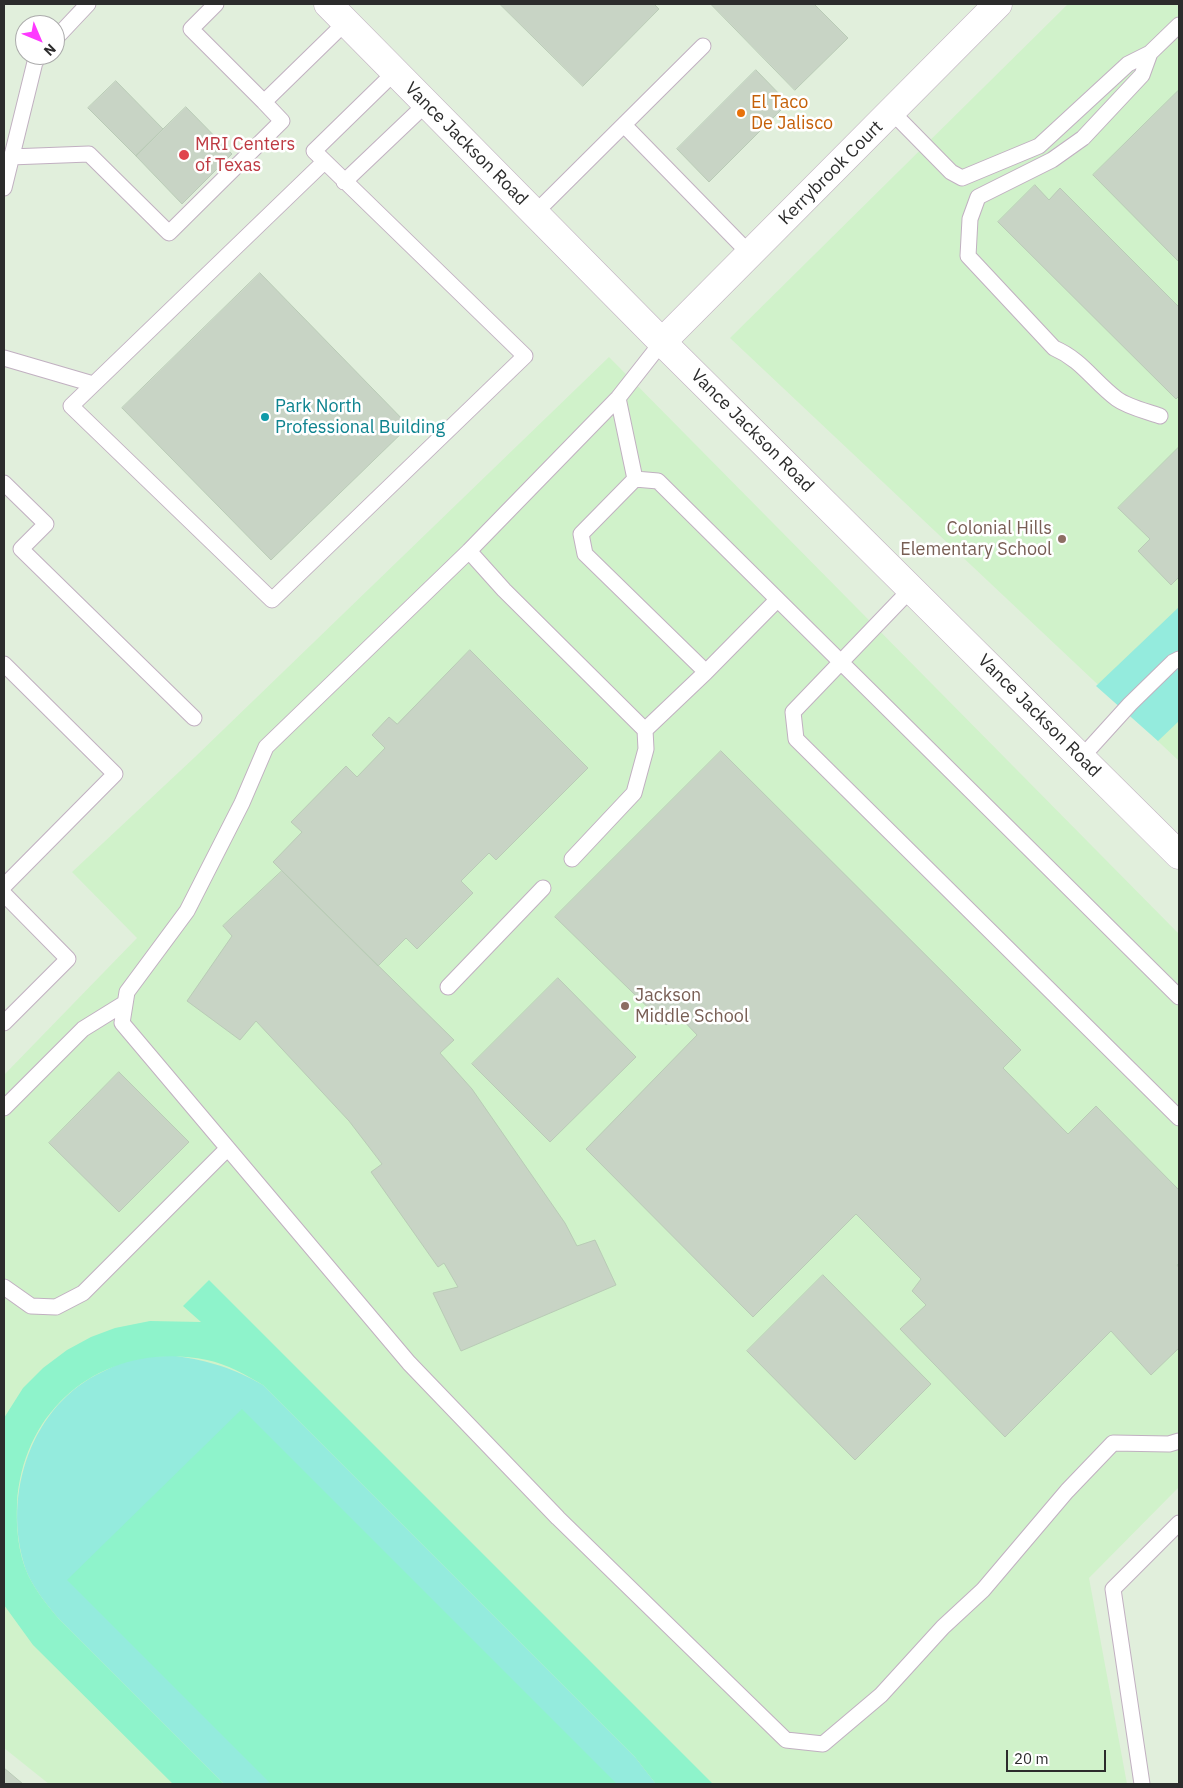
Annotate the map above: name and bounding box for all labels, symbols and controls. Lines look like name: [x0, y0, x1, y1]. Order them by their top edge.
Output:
north arrow: [15, 15, 65, 65]
text: N: [40, 40, 60, 60]
street label: Vance Jackson Road: [400, 78, 532, 210]
place label: El Taco De Jalisco: [751, 92, 833, 134]
marker: El Taco De Jalisco: [735, 107, 747, 119]
street label: Kerrybrook Court: [774, 116, 888, 230]
place label: MRI Centers of Texas: [195, 134, 295, 176]
marker: MRI Centers of Texas: [177, 148, 191, 162]
street label: Vance Jackson Road: [686, 365, 818, 497]
place label: Park North Professional Building: [275, 396, 445, 438]
marker: Park North Professional Building: [259, 411, 271, 423]
place label: Colonial Hills Elementary School: [900, 518, 1052, 560]
marker: Colonial Hills Elementary School: [1056, 533, 1068, 545]
street label: Vance Jackson Road: [973, 650, 1105, 782]
place label: Jackson Middle School: [635, 985, 749, 1028]
marker: Jackson Middle School: [619, 1000, 631, 1012]
scale bar: [1008, 1740, 1108, 1772]
text: 20 m: [1014, 1749, 1049, 1768]

